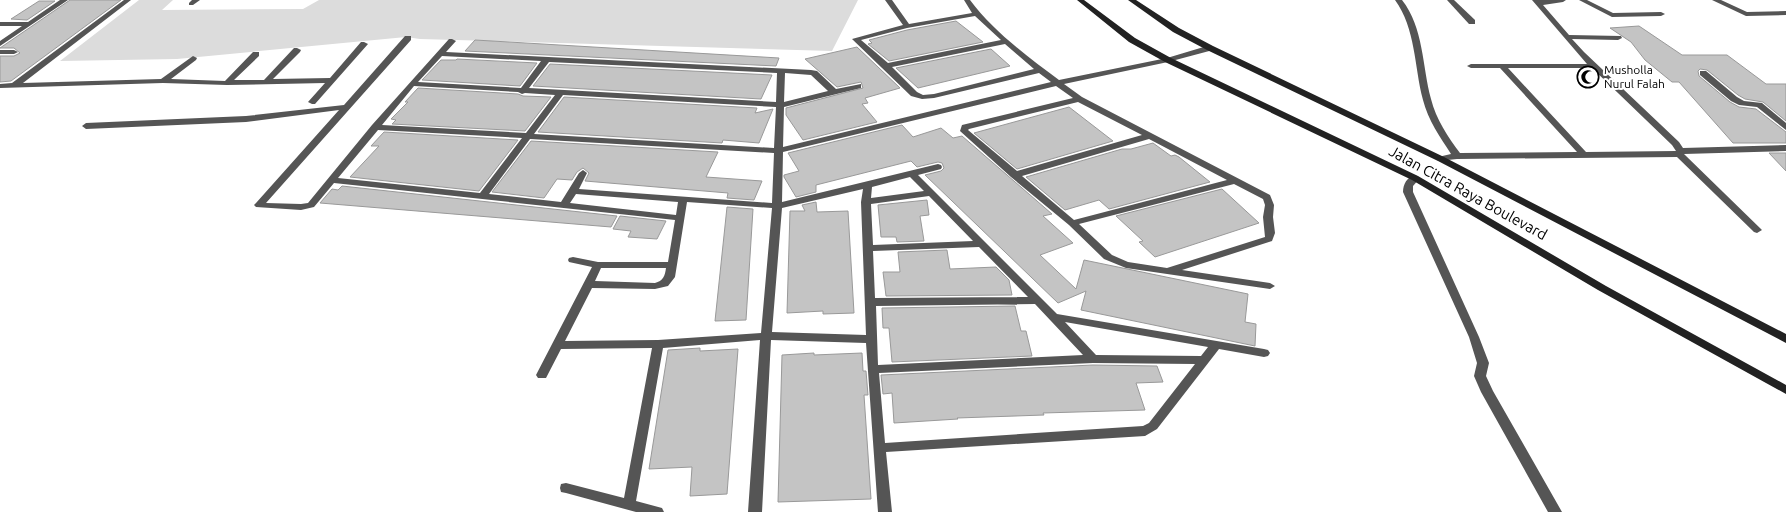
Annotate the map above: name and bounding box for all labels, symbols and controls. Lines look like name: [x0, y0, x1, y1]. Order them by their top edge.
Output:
place label: Musholla Nurul Falah: [1604, 63, 1665, 90]
mosque icon: Musholla Nurul Falah: [1576, 65, 1600, 89]
street label: Jalan Citra Raya Boulevard: [1386, 142, 1550, 243]

